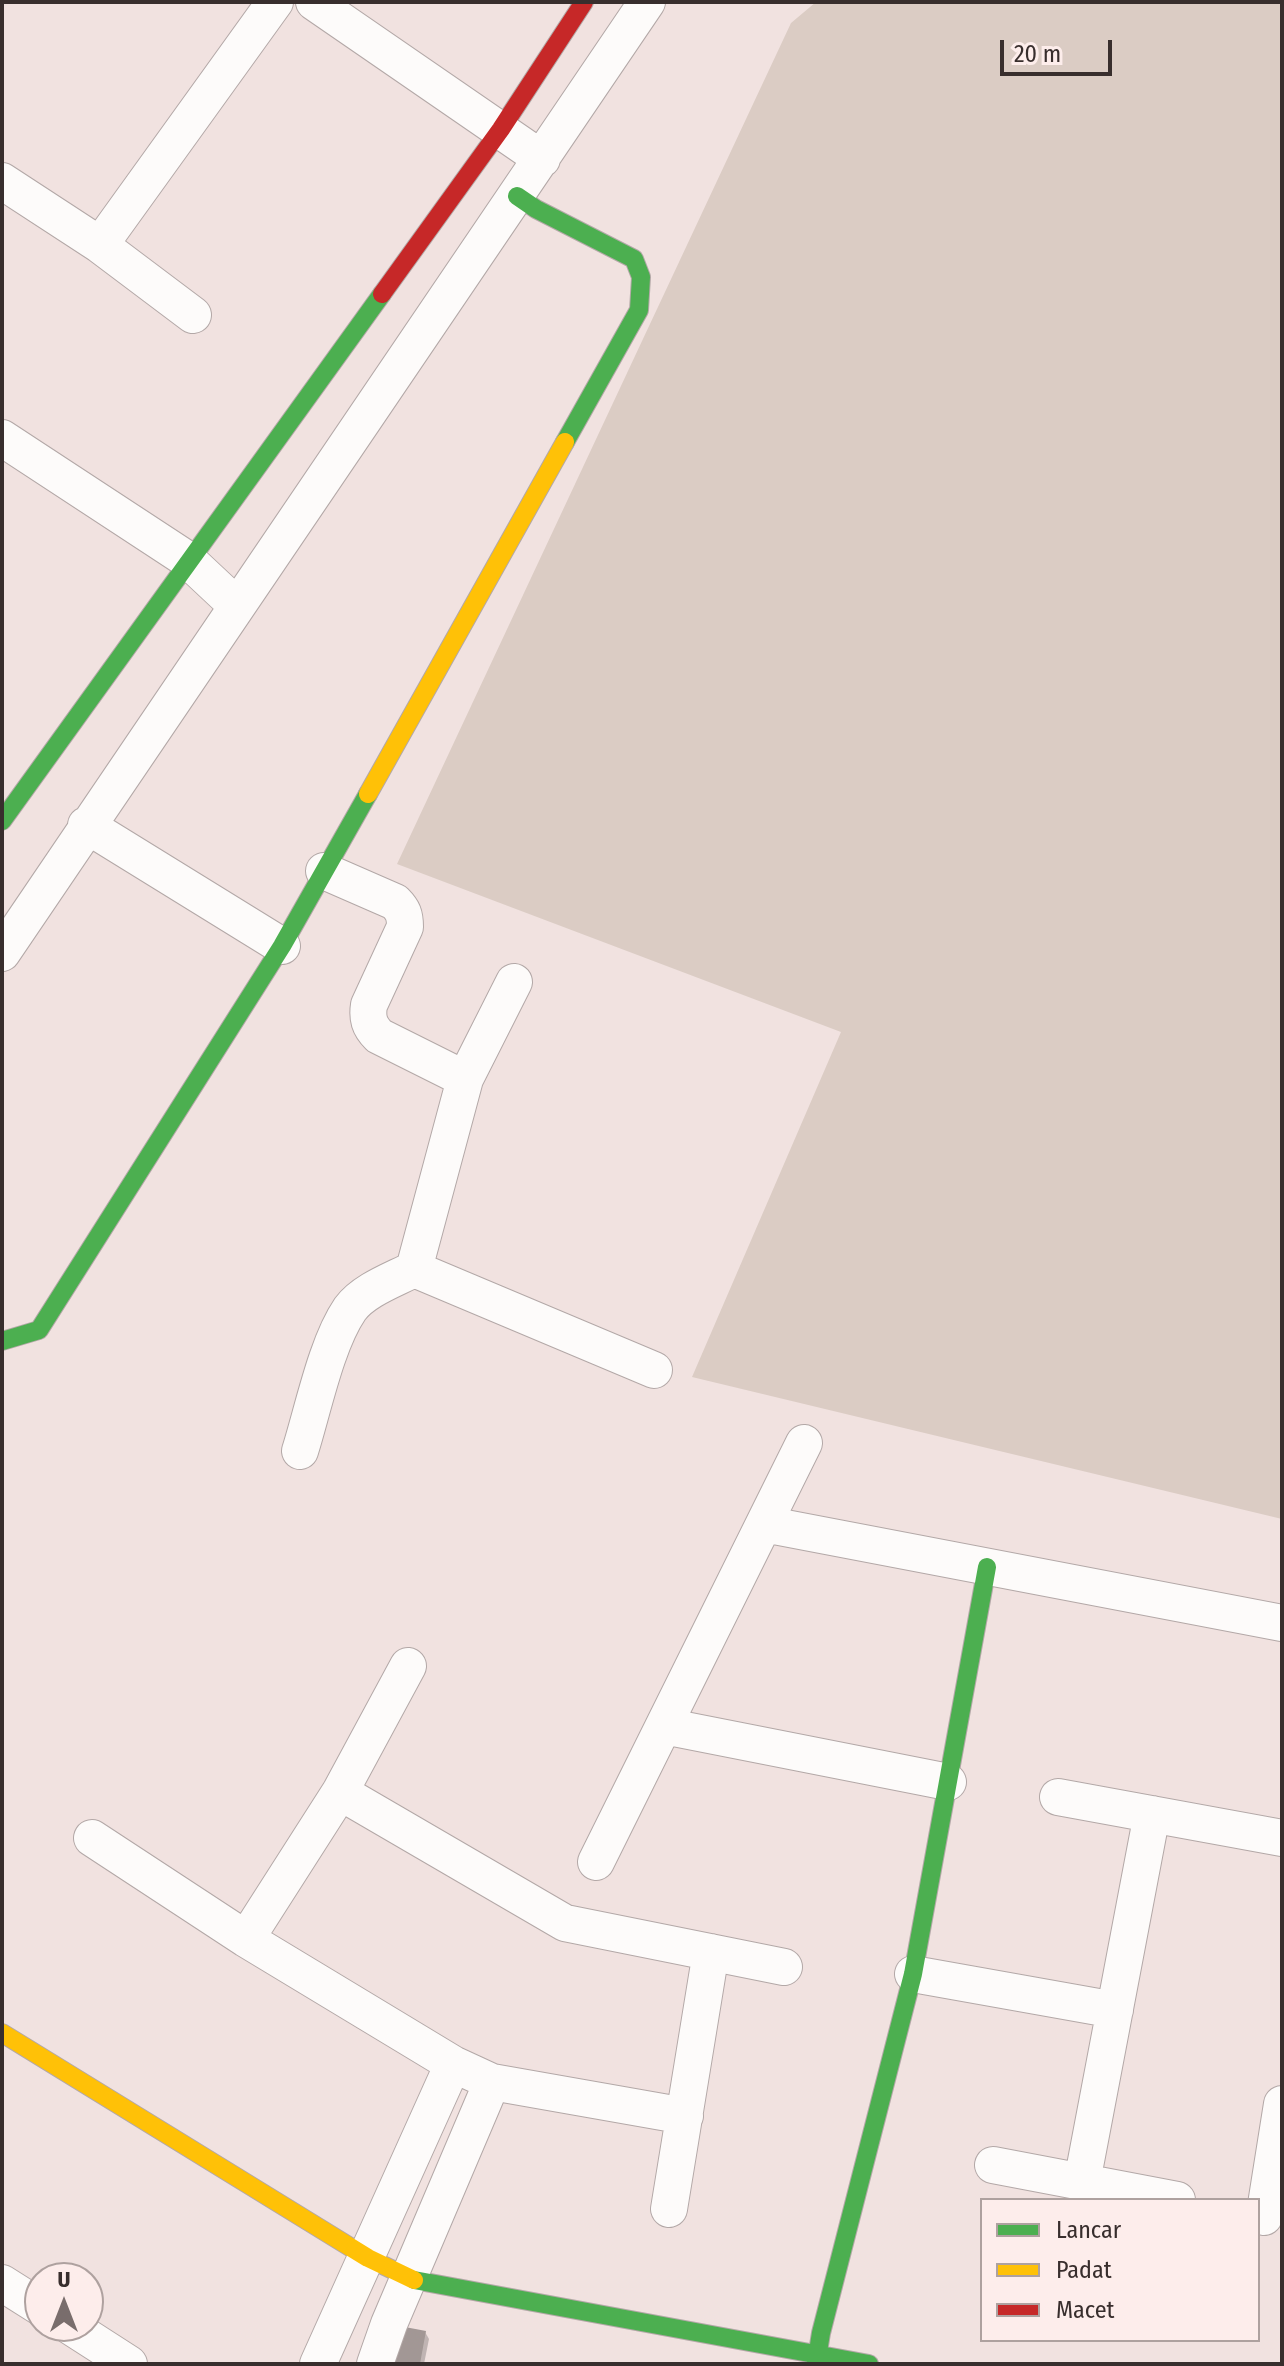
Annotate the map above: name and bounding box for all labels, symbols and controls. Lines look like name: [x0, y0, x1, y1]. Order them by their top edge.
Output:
scale bar: [1004, 24, 1116, 74]
text: 20 m: [1014, 40, 1061, 68]
legend: [980, 2198, 1260, 2342]
text: Lancar: [1056, 2216, 1121, 2244]
text: Padat: [1056, 2256, 1112, 2284]
north arrow: [24, 2262, 104, 2342]
text: U: [58, 2266, 70, 2293]
text: Macet: [1056, 2296, 1114, 2324]

